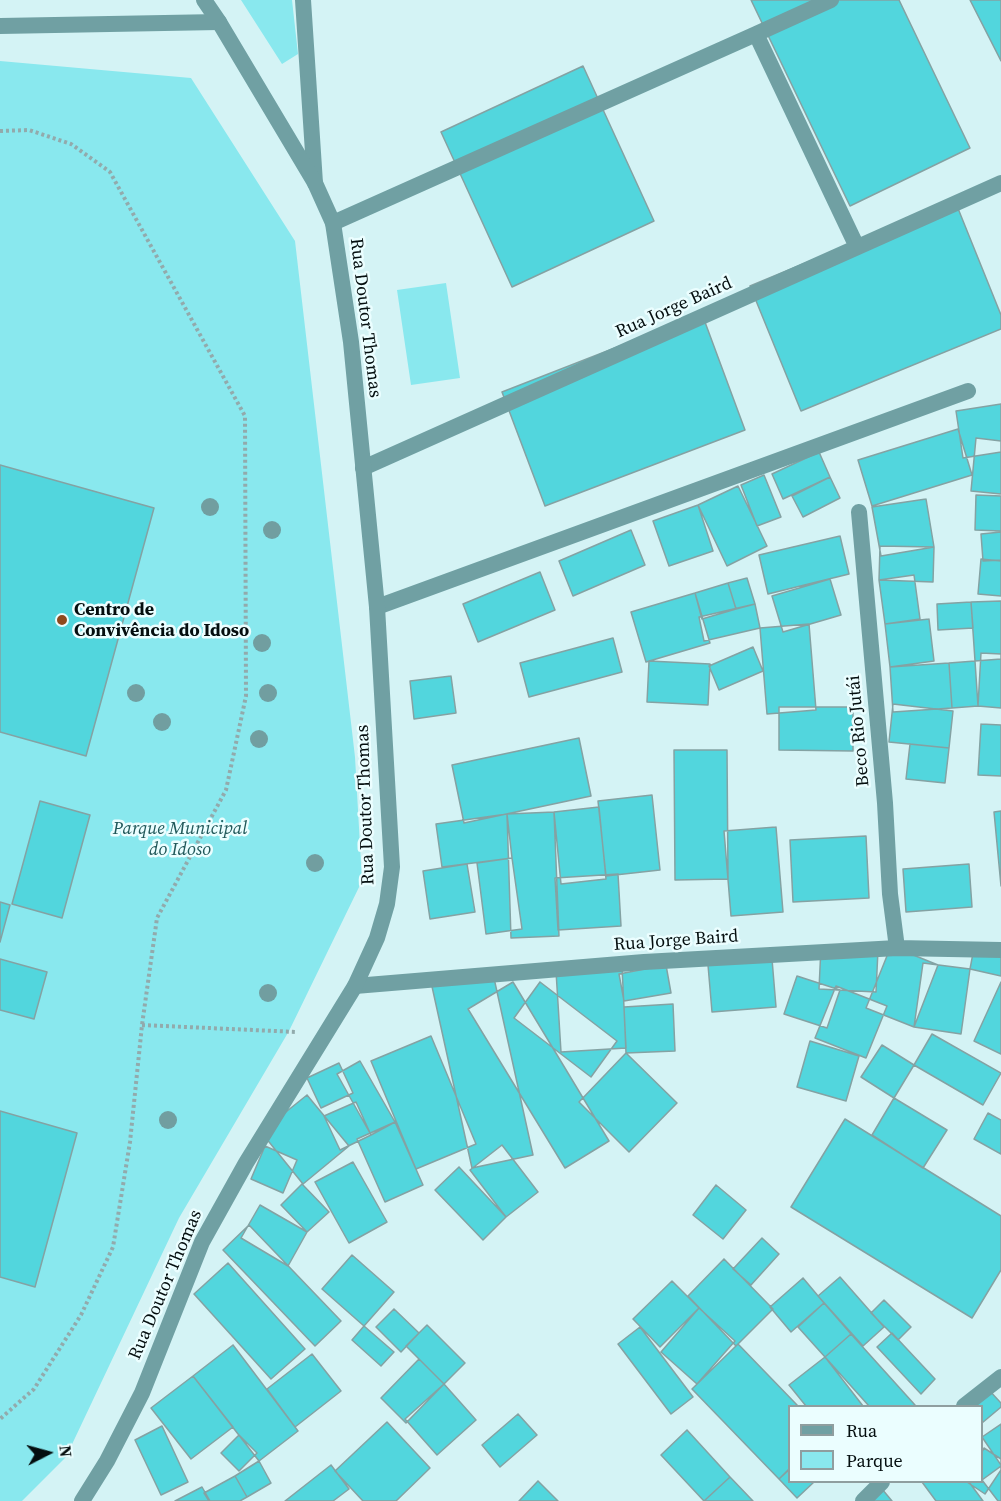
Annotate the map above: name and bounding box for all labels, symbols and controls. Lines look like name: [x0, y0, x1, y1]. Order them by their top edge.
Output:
street label: Rua Doutor Thomas: [344, 237, 386, 399]
street label: Rua Jorge Baird: [612, 273, 736, 343]
place label: Centro de Convivência do Idoso: [74, 599, 249, 642]
marker: Centro de Convivência do Idoso: [55, 613, 69, 627]
street label: Beco Rio Jutái: [843, 674, 875, 788]
street label: Rua Doutor Thomas: [352, 724, 380, 886]
park label: Parque Municipal do Idoso: [113, 818, 247, 860]
street label: Rua Jorge Baird: [613, 926, 739, 956]
street label: Rua Doutor Thomas: [125, 1207, 207, 1363]
legend: [788, 1405, 983, 1483]
text: Rua: [846, 1418, 877, 1443]
north arrow: [18, 1423, 78, 1483]
text: N: [54, 1444, 77, 1458]
text: Parque: [846, 1448, 903, 1473]

